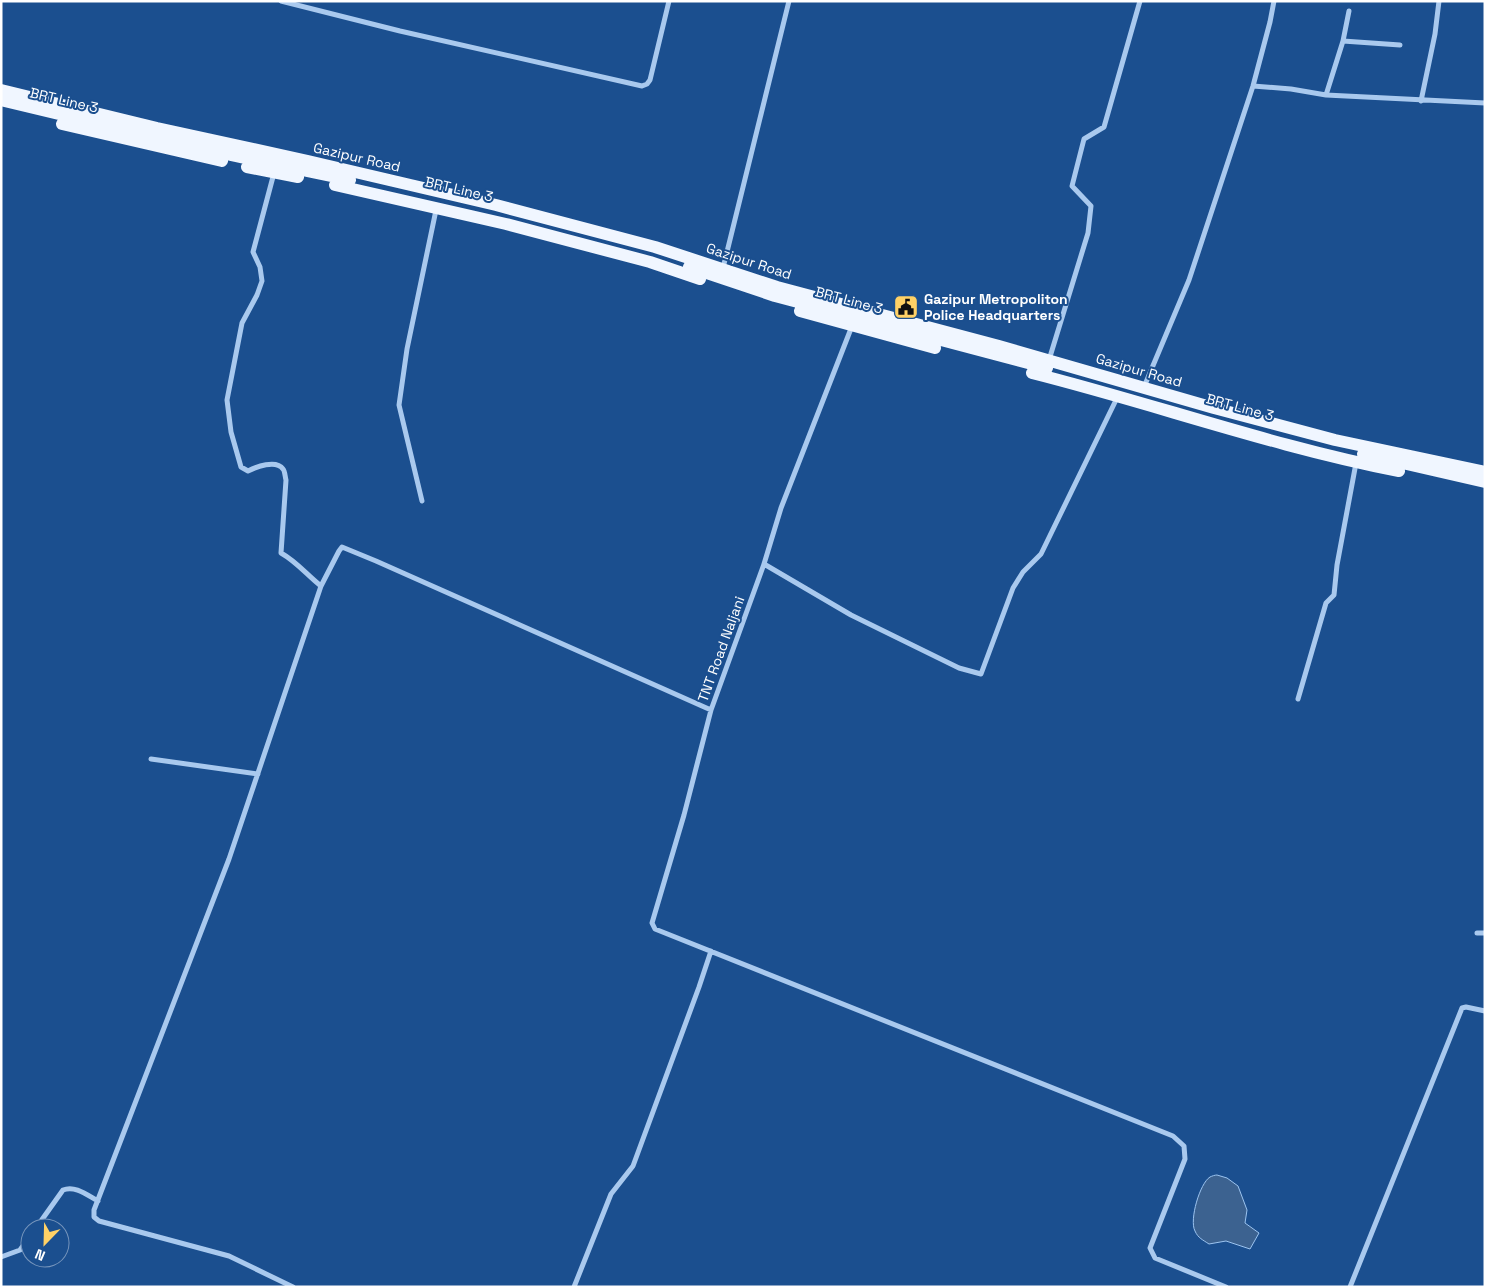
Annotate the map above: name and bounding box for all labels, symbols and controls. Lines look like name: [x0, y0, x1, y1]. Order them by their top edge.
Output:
street label: BRT Line 3: [28, 83, 100, 117]
street label: Gazipur Road: [312, 138, 402, 176]
street label: BRT Line 3: [423, 172, 495, 206]
street label: Gazipur Road: [704, 239, 794, 283]
street label: BRT Line 3: [813, 282, 885, 318]
place label: Gazipur Metropoliton Police Headquarters: [924, 290, 1068, 324]
public building icon: Gazipur Metropoliton Police Headquarters: [893, 294, 919, 320]
street label: Gazipur Road: [1094, 349, 1184, 391]
street label: BRT Line 3: [1204, 389, 1276, 425]
street label: TNT Road Naljani: [694, 594, 748, 704]
north arrow: [20, 1218, 70, 1268]
text: N: [32, 1245, 48, 1265]

